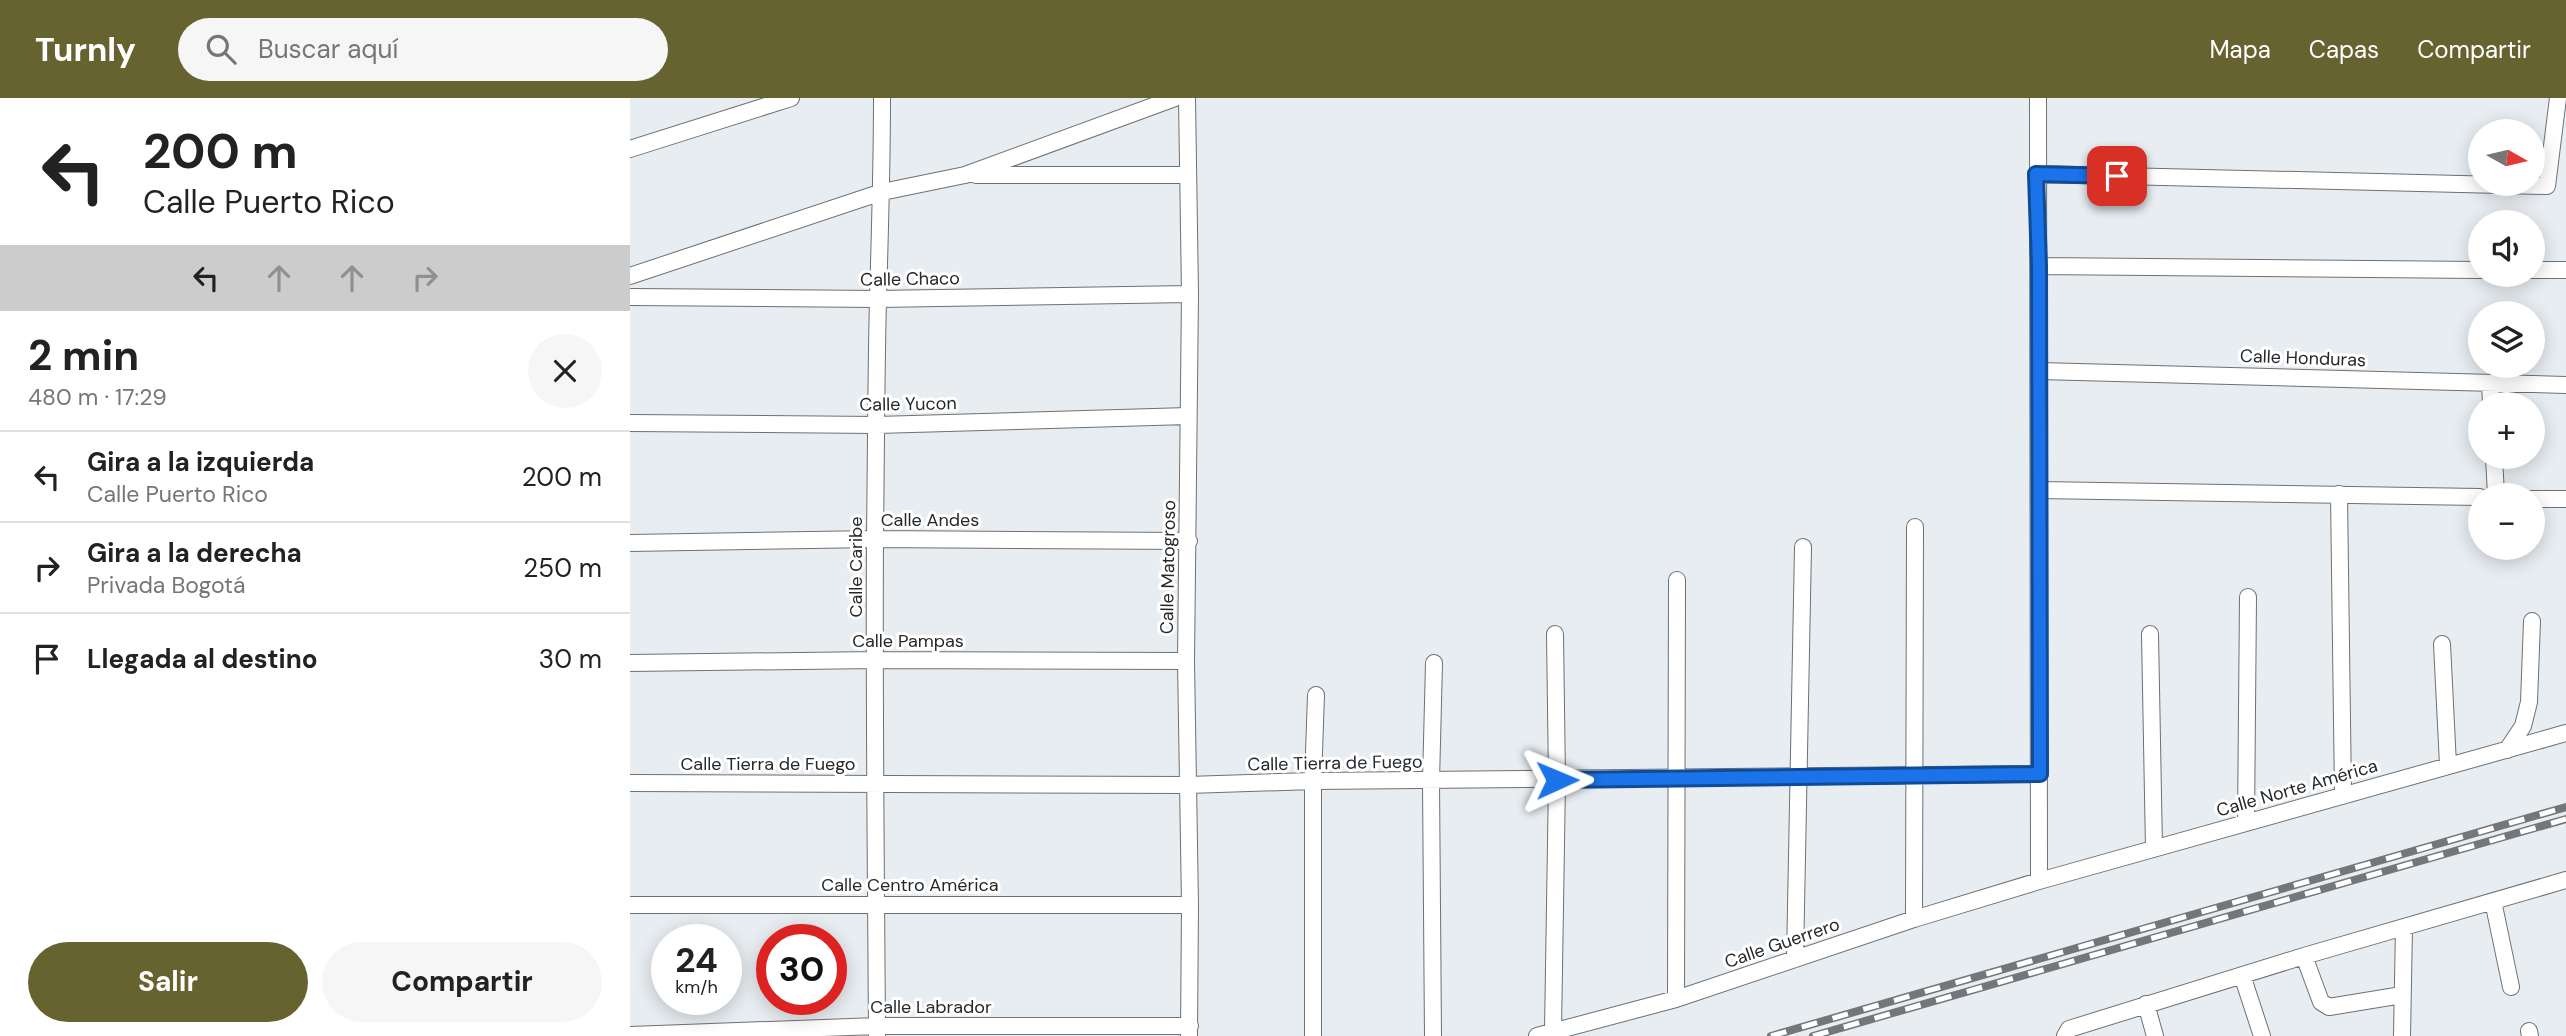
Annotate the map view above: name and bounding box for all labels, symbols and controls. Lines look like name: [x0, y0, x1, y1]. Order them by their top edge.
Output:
search box: [178, 18, 668, 81]
text: Turnly: [35, 28, 136, 71]
icon: search: [202, 30, 240, 68]
text: Buscar aquí: [258, 32, 398, 66]
text: Mapa: [2209, 34, 2271, 65]
text: Capas: [2309, 34, 2379, 65]
text: Compartir: [2417, 34, 2531, 65]
text: 200 m: [143, 119, 298, 183]
north arrow: [2468, 119, 2544, 196]
map controls: [2468, 119, 2545, 560]
icon: left: [28, 126, 119, 217]
pin: [2087, 146, 2147, 206]
icon: arrive: [2098, 157, 2136, 195]
text: Calle Puerto Rico: [143, 181, 395, 223]
button: sound: [2468, 210, 2545, 287]
icon: left: [187, 259, 225, 297]
icon: ahead: [260, 259, 298, 297]
icon: ahead: [333, 259, 371, 297]
icon: right: [406, 259, 444, 297]
street label: Calle Chaco: [860, 266, 960, 292]
button: layers: [2468, 301, 2545, 378]
text: 2 min: [28, 328, 139, 383]
button: close: [528, 334, 602, 408]
street label: Calle Honduras: [2240, 344, 2366, 372]
text: 480 m · 17:29: [28, 382, 167, 412]
street label: Calle Yucon: [859, 391, 957, 417]
button: +: [2468, 392, 2545, 469]
text: Gira a la izquierda: [87, 445, 314, 479]
icon: left: [28, 458, 66, 496]
text: 200 m: [522, 460, 602, 494]
text: Calle Puerto Rico: [87, 479, 268, 509]
button: −: [2468, 483, 2545, 560]
street label: Calle Matogroso: [1155, 500, 1181, 634]
street label: Calle Andes: [881, 508, 979, 532]
street label: Calle Caribe: [844, 517, 868, 617]
text: Gira a la derecha: [87, 536, 302, 570]
icon: right: [28, 549, 66, 587]
text: 250 m: [523, 551, 602, 585]
text: Privada Bogotá: [87, 570, 246, 600]
street label: Calle Pampas: [852, 629, 964, 653]
icon: arrive: [28, 640, 66, 678]
text: Llegada al destino: [87, 642, 318, 676]
text: 30 m: [539, 642, 602, 676]
position arrow: [1520, 743, 1594, 817]
street label: Calle Tierra de Fuego: [1247, 749, 1423, 777]
street label: Calle Tierra de Fuego: [680, 752, 856, 776]
street label: Calle Norte América: [2214, 754, 2380, 822]
street label: Calle Centro América: [821, 873, 999, 897]
street label: Calle Guerrero: [1721, 912, 1843, 974]
speed limit sign: 30: [756, 924, 847, 1015]
text: 24: [675, 937, 718, 983]
button: Salir: [28, 942, 308, 1022]
button: Compartir: [322, 942, 602, 1022]
text: km/h: [675, 975, 718, 999]
street label: Calle Labrador: [870, 995, 992, 1019]

